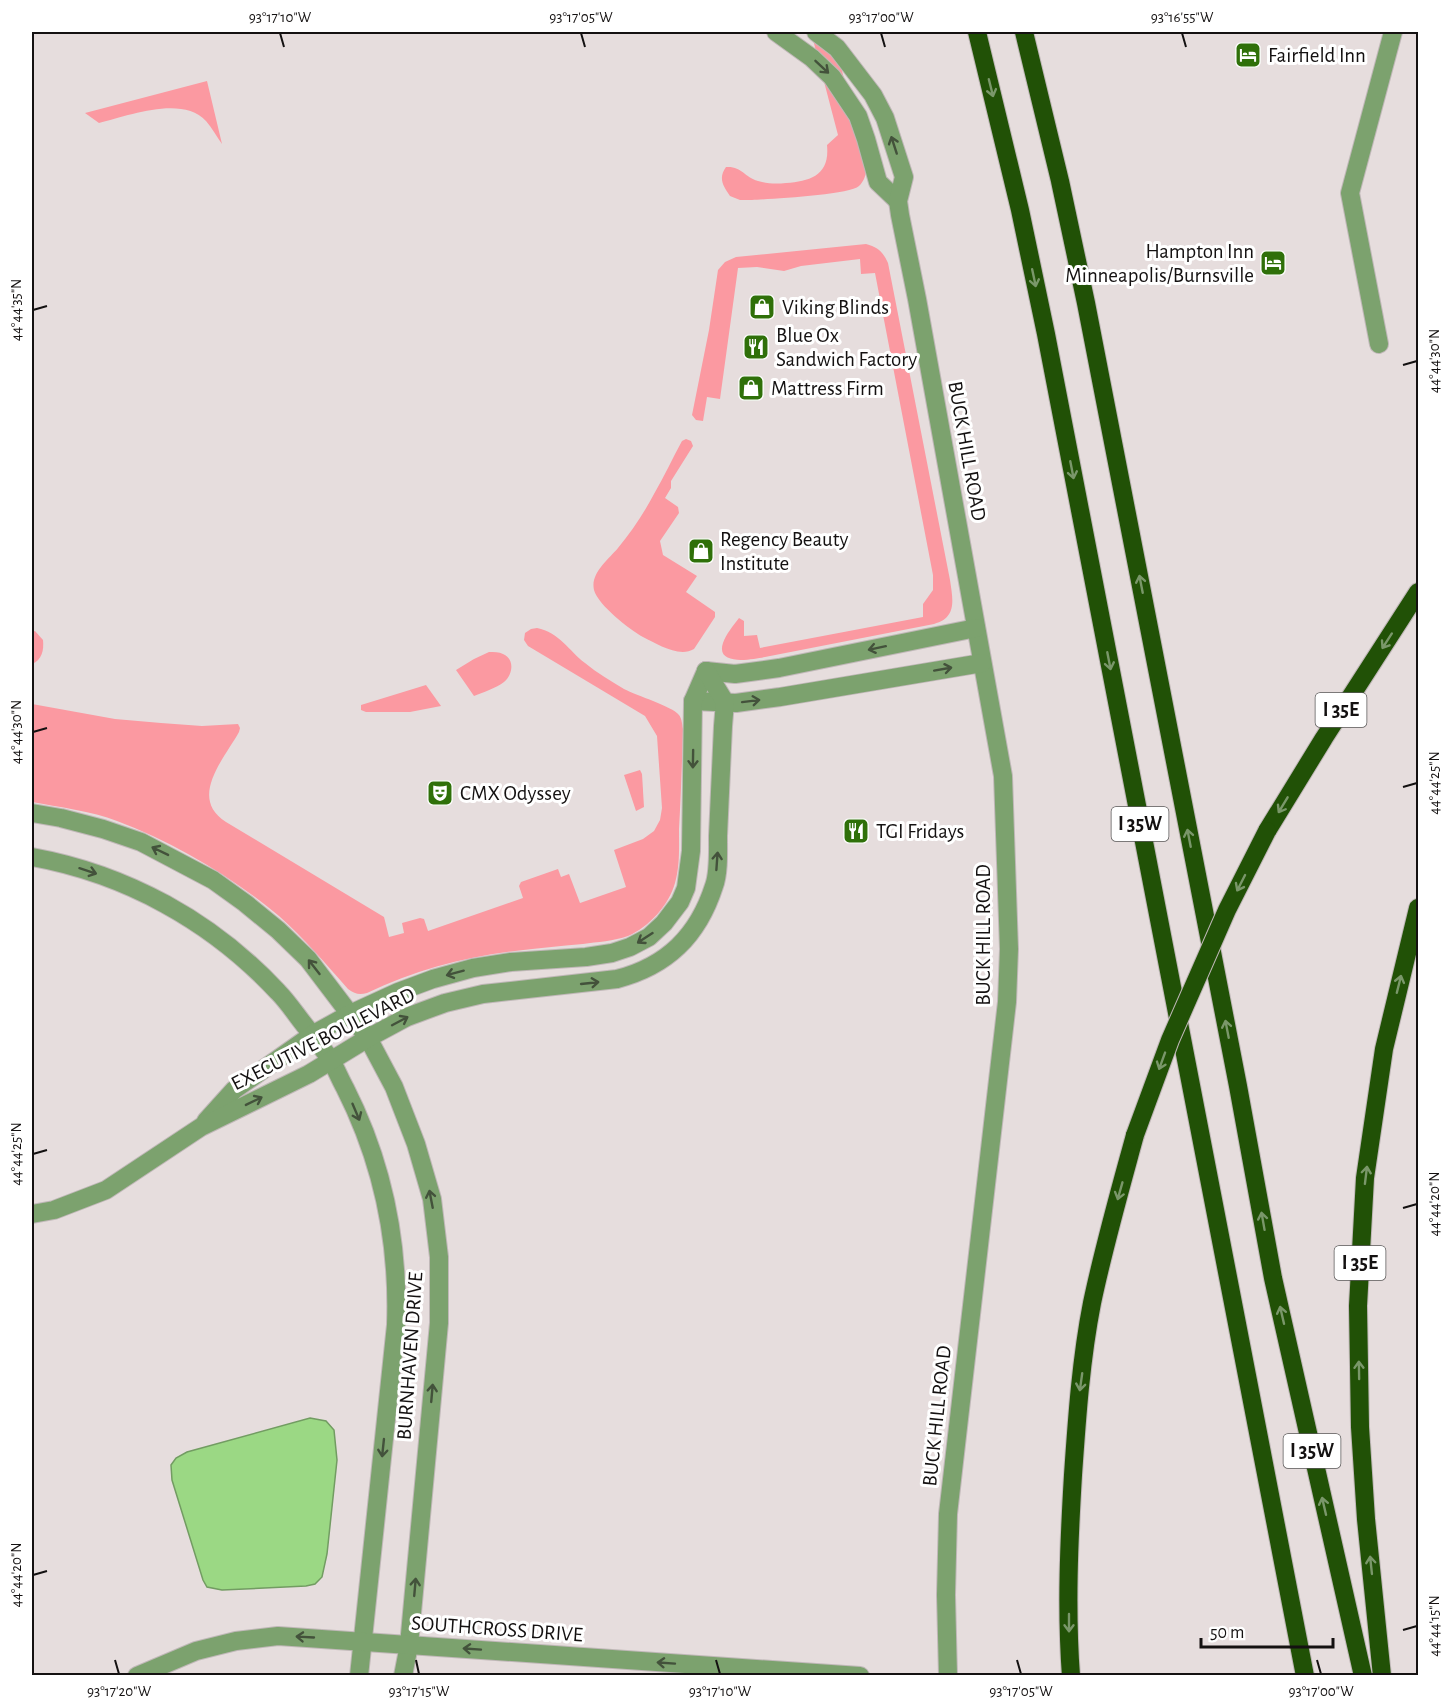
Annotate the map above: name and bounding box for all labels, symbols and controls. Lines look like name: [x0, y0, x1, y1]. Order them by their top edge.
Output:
text: 93°17'10"W: [249, 10, 312, 25]
text: 93°17'05"W: [549, 10, 613, 25]
text: 93°17'00"W: [848, 10, 914, 25]
text: 93°16'55"W: [1151, 10, 1214, 25]
hotel icon: Fairfield Inn: [1233, 40, 1263, 70]
place label: Fairfield Inn: [1268, 45, 1366, 66]
one-way arrow: [814, 60, 829, 74]
one-way arrow: [985, 79, 997, 98]
one-way arrow: [888, 136, 899, 155]
place label: Hampton Inn Minneapolis/Burnsville: [1065, 241, 1254, 286]
hotel icon: Hampton Inn Minneapolis/Burnsville: [1258, 248, 1288, 278]
one-way arrow: [1029, 268, 1040, 288]
text: 44°44'35"N: [9, 279, 24, 341]
shop icon: Viking Blinds: [747, 292, 777, 322]
place label: Viking Blinds: [782, 297, 889, 318]
place label: Blue Ox Sandwich Factory: [776, 325, 917, 370]
text: 44°44'30"N: [1427, 329, 1442, 393]
restaurant icon: Blue Ox Sandwich Factory: [741, 332, 771, 362]
shop icon: Mattress Firm: [736, 373, 766, 403]
place label: Mattress Firm: [771, 378, 884, 399]
street label: BUCK HILL ROAD: [944, 380, 990, 522]
one-way arrow: [1067, 459, 1078, 479]
place label: Regency Beauty Institute: [720, 529, 848, 574]
shop icon: Regency Beauty Institute: [686, 536, 716, 566]
one-way arrow: [1135, 575, 1146, 595]
one-way arrow: [1380, 632, 1393, 649]
one-way arrow: [868, 643, 888, 654]
one-way arrow: [1104, 651, 1115, 671]
one-way arrow: [933, 664, 953, 675]
road number: I 35E: [1316, 693, 1366, 727]
one-way arrow: [740, 696, 760, 707]
text: 44°44'30"N: [9, 700, 24, 764]
one-way arrow: [687, 749, 698, 769]
text: 44°44'25"N: [1427, 751, 1442, 815]
theatre icon: CMX Odyssey: [425, 778, 455, 808]
place label: CMX Odyssey: [460, 783, 571, 804]
one-way arrow: [1276, 797, 1289, 814]
road number: I 35W: [1112, 807, 1168, 841]
restaurant icon: TGI Fridays: [841, 816, 871, 846]
place label: TGI Fridays: [876, 821, 964, 842]
one-way arrow: [1183, 829, 1194, 848]
one-way arrow: [151, 845, 169, 857]
one-way arrow: [712, 851, 723, 871]
street label: BUCK HILL ROAD: [973, 864, 994, 1006]
one-way arrow: [78, 866, 97, 877]
one-way arrow: [1235, 873, 1246, 891]
one-way arrow: [638, 932, 654, 944]
one-way arrow: [308, 960, 321, 976]
one-way arrow: [446, 967, 465, 979]
one-way arrow: [1393, 974, 1405, 993]
one-way arrow: [579, 977, 599, 988]
street label: EXECUTIVE BOULEVARD: [228, 984, 418, 1094]
one-way arrow: [391, 1015, 408, 1027]
one-way arrow: [1221, 1020, 1232, 1040]
one-way arrow: [1156, 1051, 1167, 1070]
one-way arrow: [244, 1095, 262, 1106]
one-way arrow: [351, 1103, 363, 1121]
text: 44°44'25"N: [9, 1122, 24, 1186]
one-way arrow: [1360, 1166, 1371, 1186]
text: 44°44'20"N: [1427, 1172, 1442, 1236]
one-way arrow: [1113, 1181, 1125, 1200]
one-way arrow: [425, 1189, 436, 1209]
one-way arrow: [1257, 1212, 1268, 1231]
road number: I 35E: [1334, 1246, 1386, 1280]
street label: BURNHAVEN DRIVE: [394, 1271, 426, 1441]
one-way arrow: [1275, 1306, 1287, 1325]
street label: BUCK HILL ROAD: [919, 1345, 955, 1487]
one-way arrow: [1353, 1361, 1365, 1381]
one-way arrow: [1076, 1372, 1087, 1391]
one-way arrow: [427, 1383, 438, 1403]
road number: I 35W: [1284, 1434, 1340, 1468]
one-way arrow: [377, 1437, 388, 1457]
one-way arrow: [1318, 1496, 1330, 1515]
text: 44°44'20"N: [9, 1543, 24, 1607]
one-way arrow: [1365, 1555, 1376, 1575]
one-way arrow: [410, 1577, 421, 1597]
text: 44°44'15"N: [1427, 1595, 1442, 1657]
scale bar: [1201, 1611, 1333, 1649]
one-way arrow: [1063, 1612, 1075, 1632]
street label: SOUTHCROSS DRIVE: [410, 1613, 584, 1645]
text: 50 m: [1210, 1624, 1244, 1642]
one-way arrow: [295, 1632, 315, 1643]
one-way arrow: [462, 1644, 482, 1655]
one-way arrow: [657, 1657, 677, 1668]
text: 93°17'20"W: [87, 1684, 152, 1699]
text: 93°17'15"W: [389, 1684, 450, 1699]
text: 93°17'10"W: [689, 1684, 752, 1699]
text: 93°17'05"W: [989, 1684, 1053, 1699]
text: 93°17'00"W: [1288, 1684, 1354, 1699]

